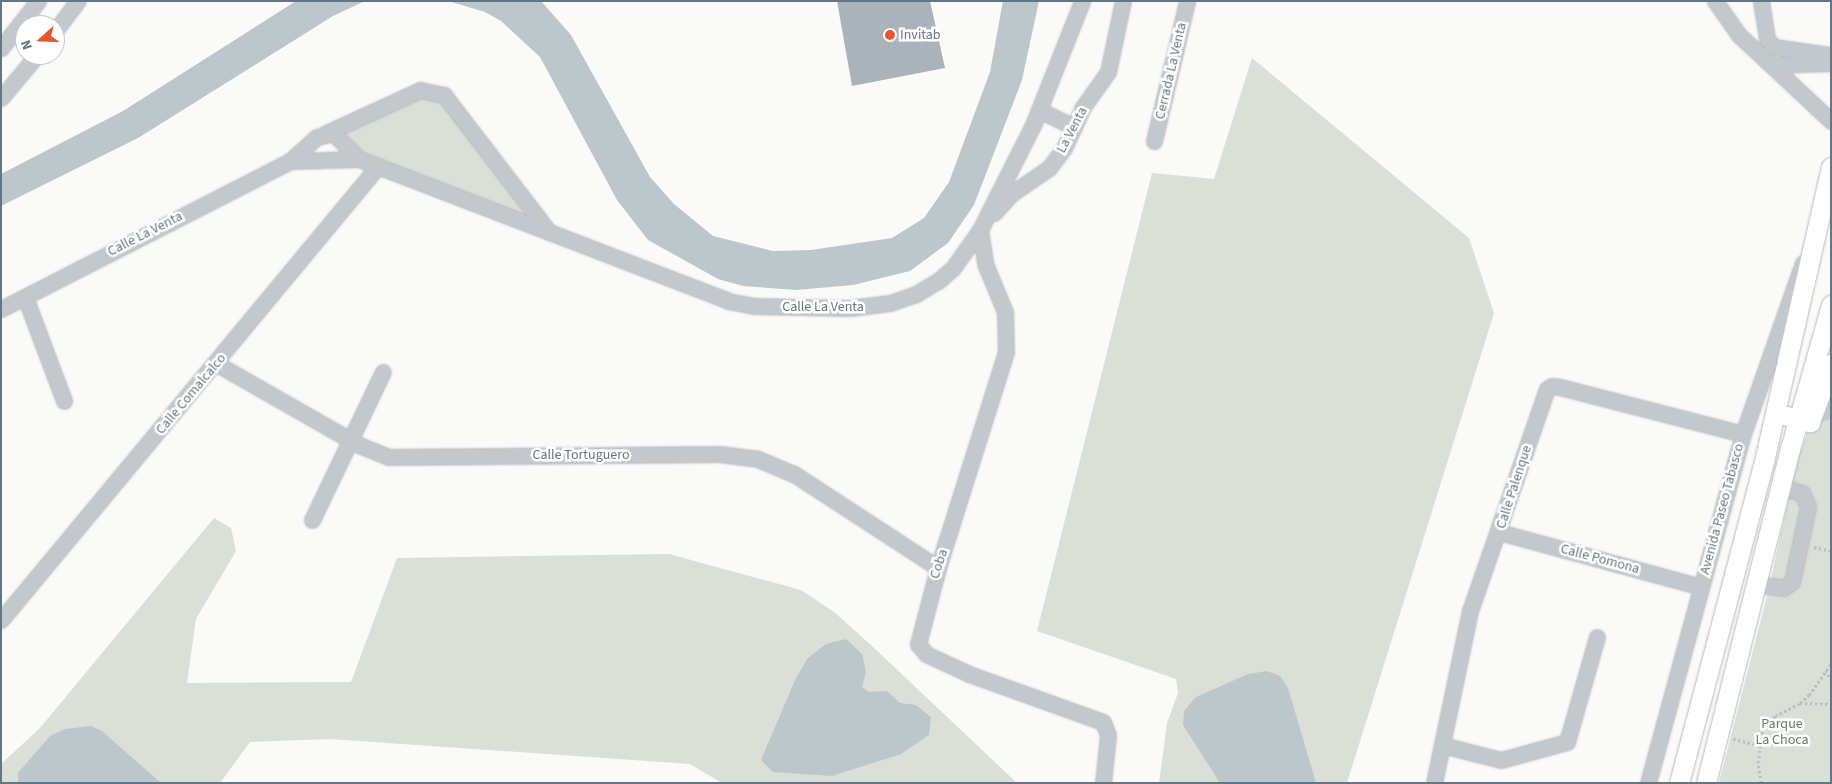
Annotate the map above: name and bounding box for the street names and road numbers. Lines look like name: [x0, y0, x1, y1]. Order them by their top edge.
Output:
street label: Cerrada La Venta: [1152, 21, 1190, 121]
street label: La Venta: [1053, 104, 1091, 156]
street label: Calle La Venta: [105, 208, 185, 260]
street label: Calle La Venta: [782, 299, 864, 315]
street label: Calle Comalcalco: [152, 350, 230, 438]
street label: Avenida Paseo Tabasco: [1696, 442, 1748, 576]
street label: Calle Palenque: [1493, 443, 1535, 531]
street label: Calle Tortuguero: [532, 447, 630, 463]
street label: Calle Pomona: [1559, 540, 1641, 578]
street label: Coba: [926, 547, 952, 581]

